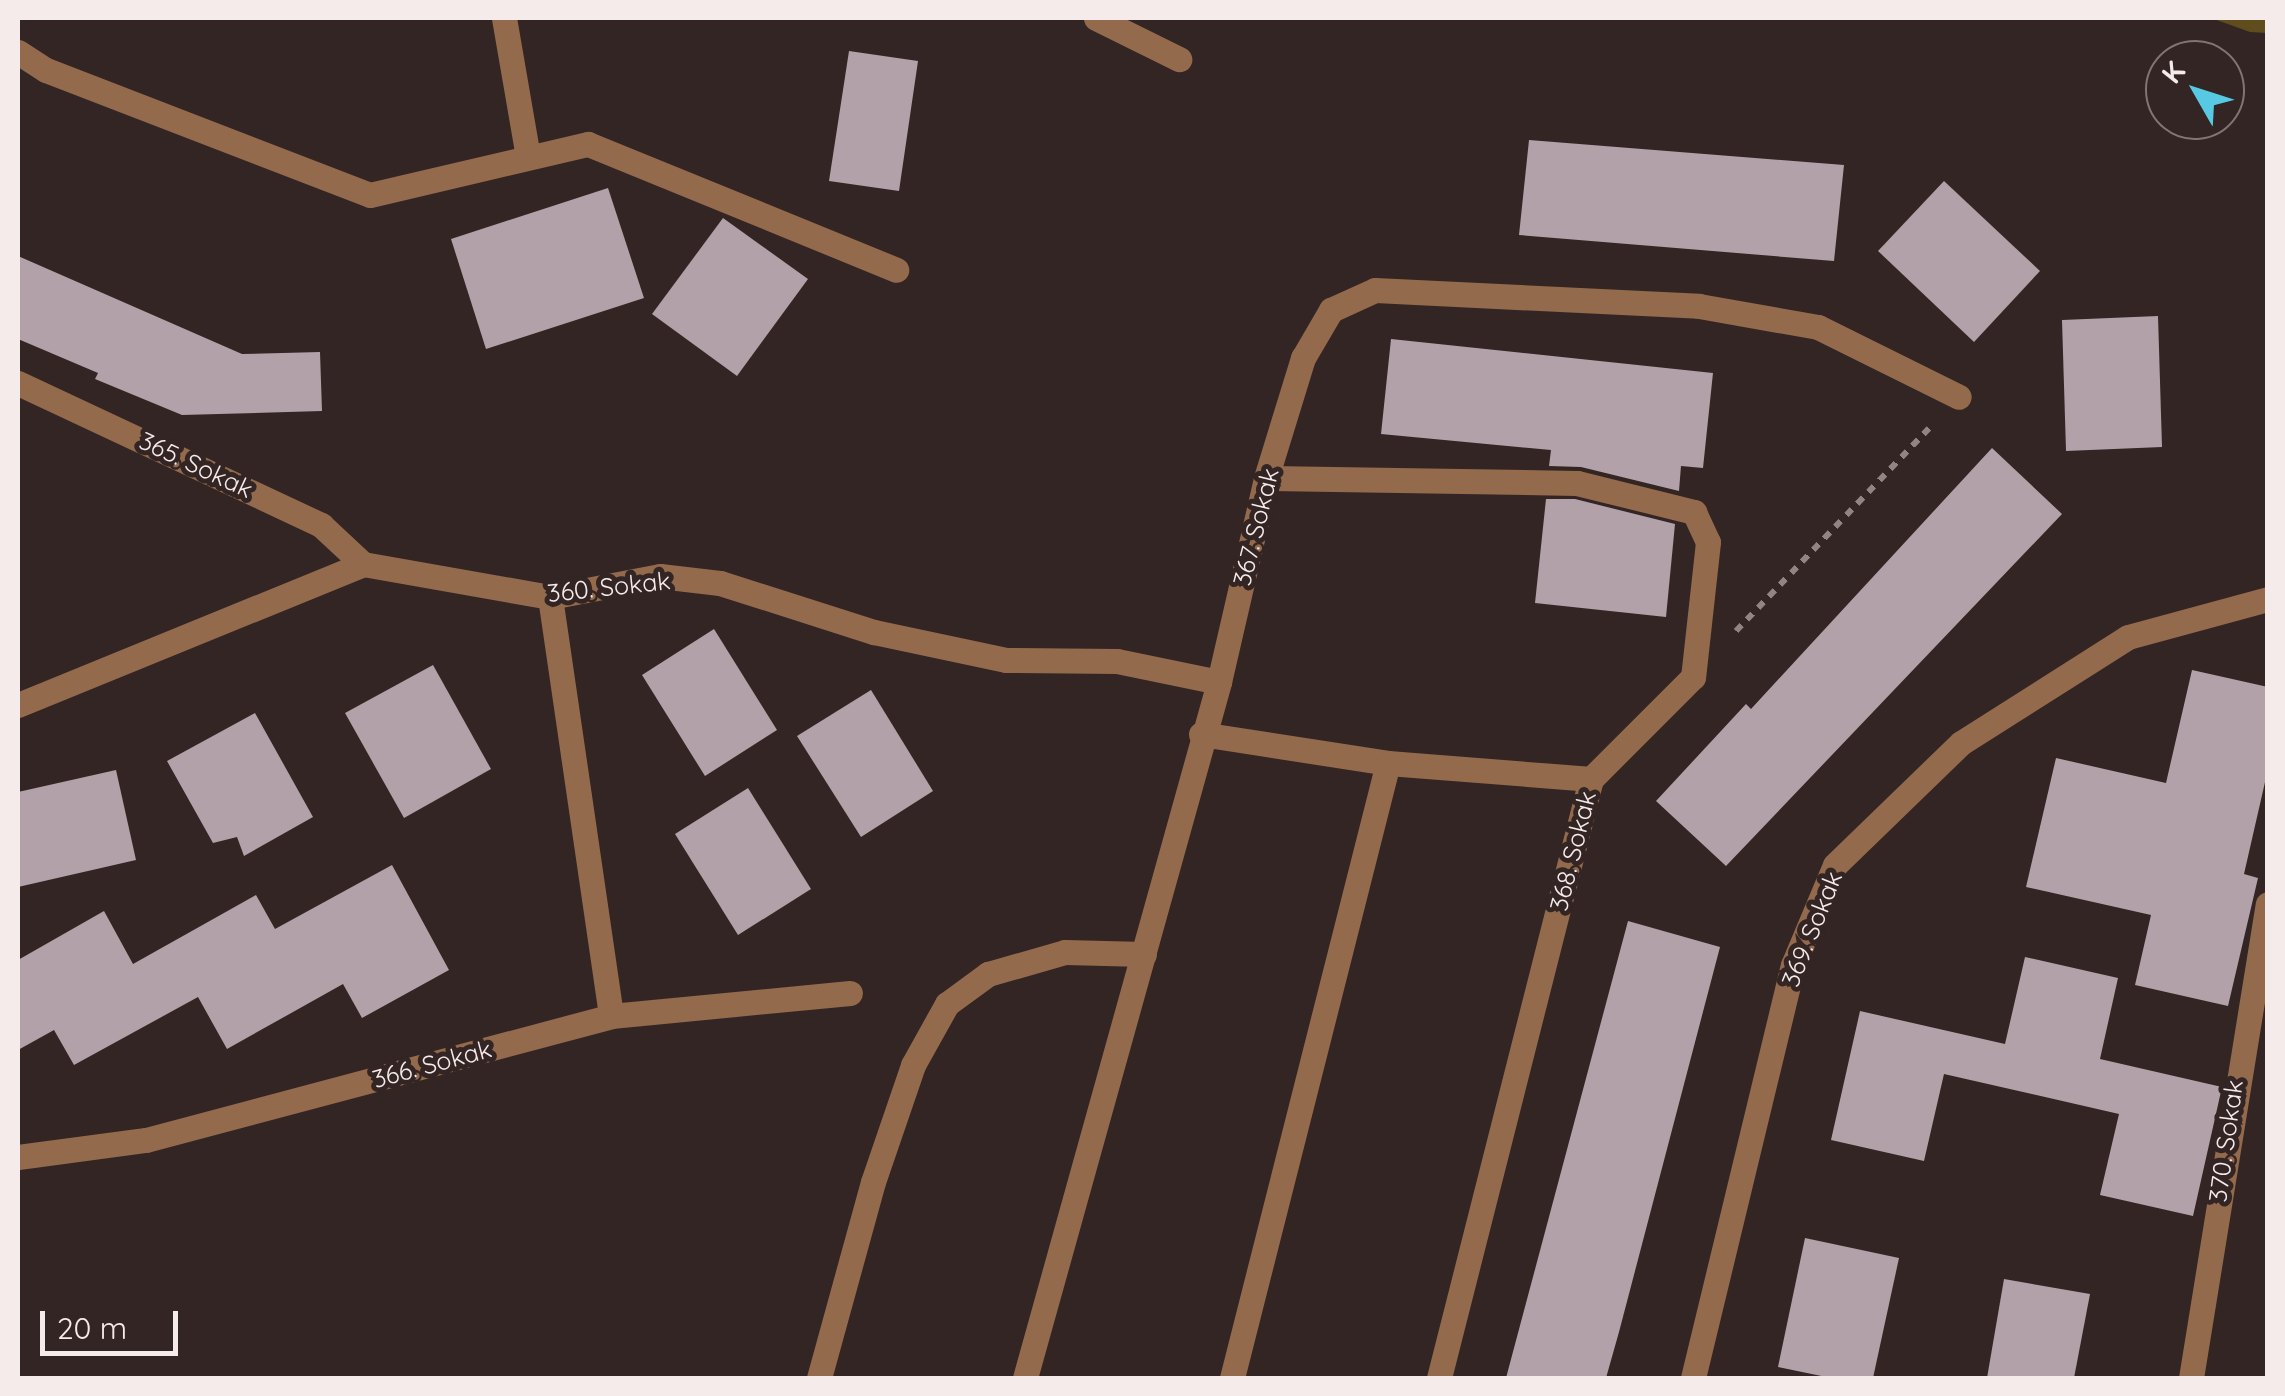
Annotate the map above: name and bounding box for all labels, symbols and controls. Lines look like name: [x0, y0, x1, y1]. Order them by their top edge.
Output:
north arrow: [2145, 40, 2245, 140]
text: K: [2153, 54, 2192, 90]
street label: 365. Sokak: [134, 426, 258, 504]
street label: 367. Sokak: [1227, 465, 1285, 589]
street label: 360. Sokak: [546, 566, 672, 608]
street label: 368. Sokak: [1544, 788, 1602, 914]
street label: 369. Sokak: [1775, 867, 1849, 991]
street label: 366. Sokak: [369, 1034, 495, 1094]
street label: 370. Sokak: [2203, 1078, 2249, 1204]
scale bar: [45, 1291, 182, 1353]
text: 20 m: [57, 1309, 127, 1347]

